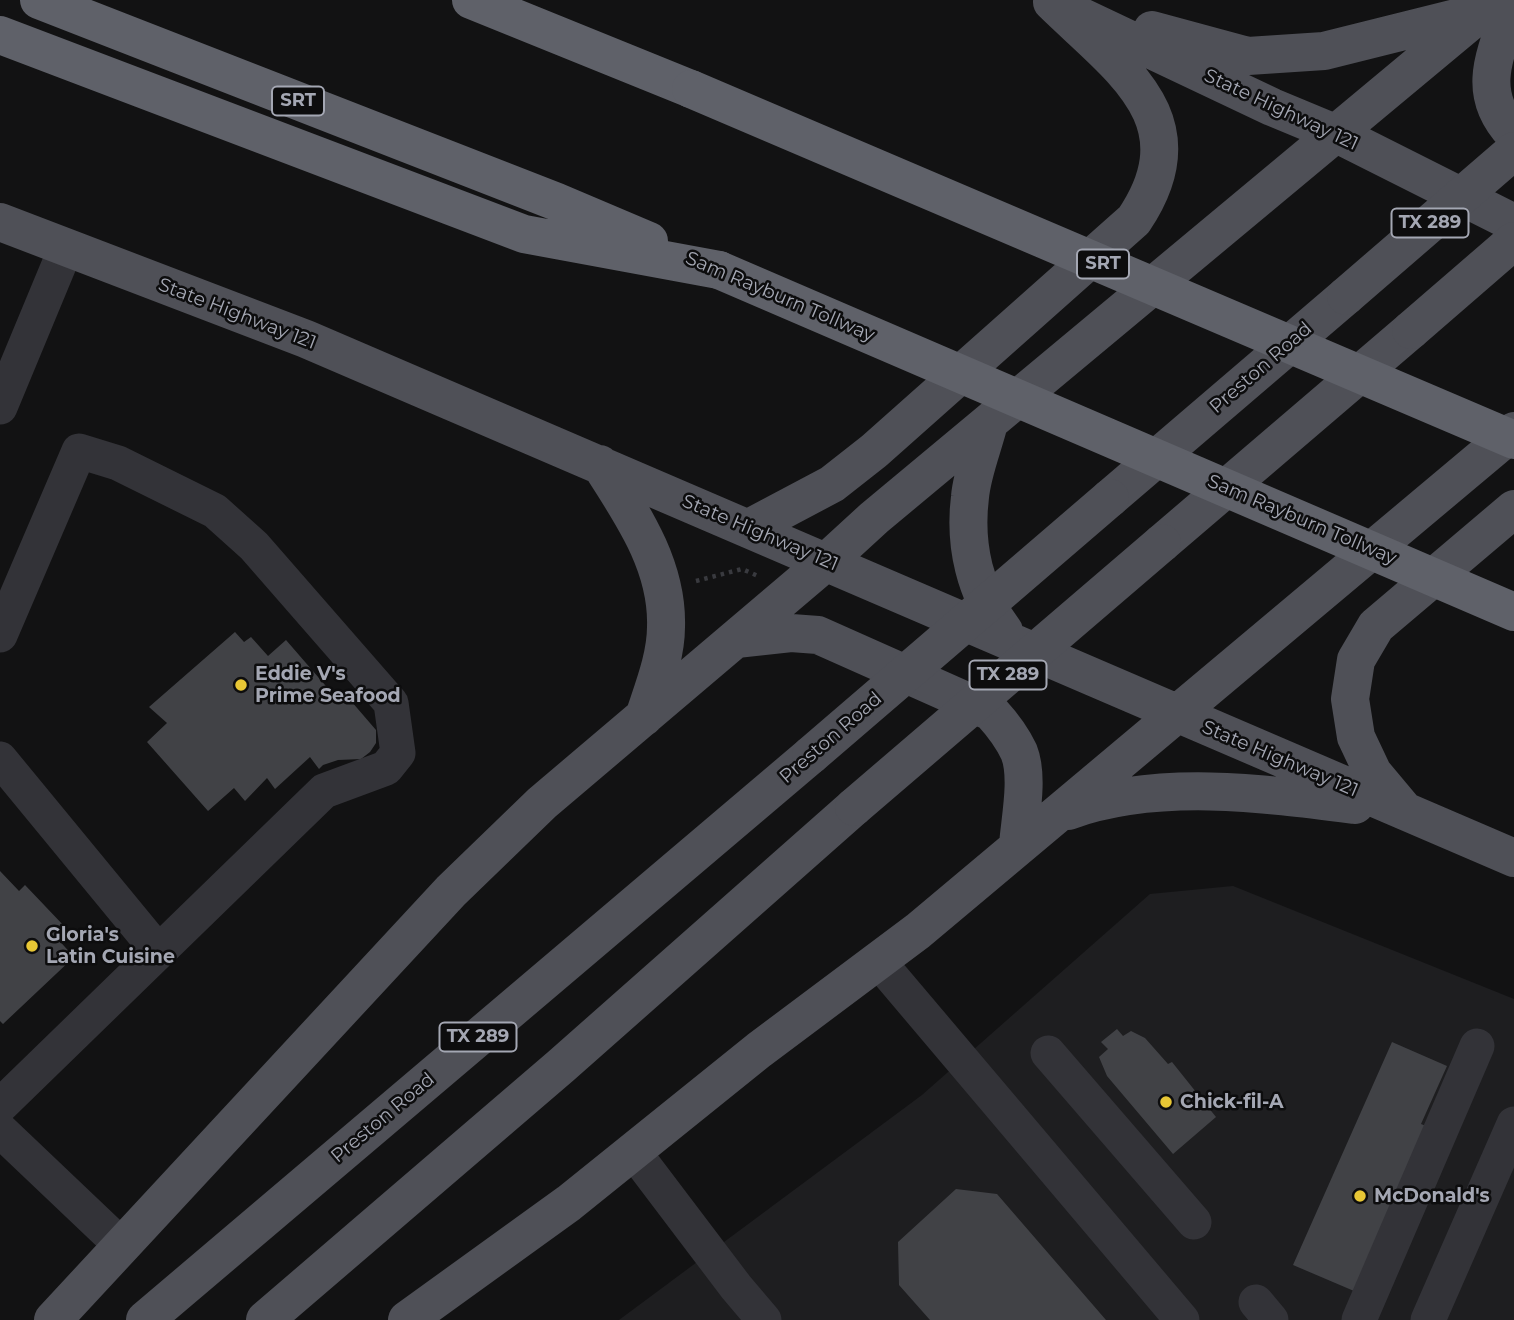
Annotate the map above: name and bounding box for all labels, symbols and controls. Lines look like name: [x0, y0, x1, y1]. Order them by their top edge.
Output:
street label: State Highway 121: [1200, 64, 1362, 156]
road number: SRT: [272, 86, 324, 116]
road number: TX 289: [1392, 208, 1468, 238]
street label: Sam Rayburn Tollway: [682, 247, 878, 347]
road number: SRT: [1077, 250, 1129, 278]
street label: State Highway 121: [155, 273, 319, 355]
street label: Preston Road: [1205, 317, 1317, 419]
street label: Sam Rayburn Tollway: [1204, 470, 1400, 570]
street label: State Highway 121: [679, 490, 841, 576]
road number: TX 289: [970, 660, 1046, 690]
place label: Eddie V's Prime Seafood: [255, 663, 401, 707]
marker: Eddie V's Prime Seafood: [233, 677, 249, 693]
street label: Preston Road: [775, 687, 887, 789]
street label: State Highway 121: [1199, 716, 1361, 802]
place label: Gloria's Latin Cuisine: [46, 924, 175, 968]
marker: Gloria's Latin Cuisine: [24, 938, 40, 954]
road number: TX 289: [440, 1022, 516, 1052]
street label: Preston Road: [327, 1068, 439, 1168]
place label: Chick-fil-A: [1180, 1091, 1284, 1113]
marker: Chick-fil-A: [1158, 1094, 1174, 1110]
place label: McDonald's: [1374, 1185, 1490, 1207]
marker: McDonald's: [1352, 1188, 1368, 1204]

